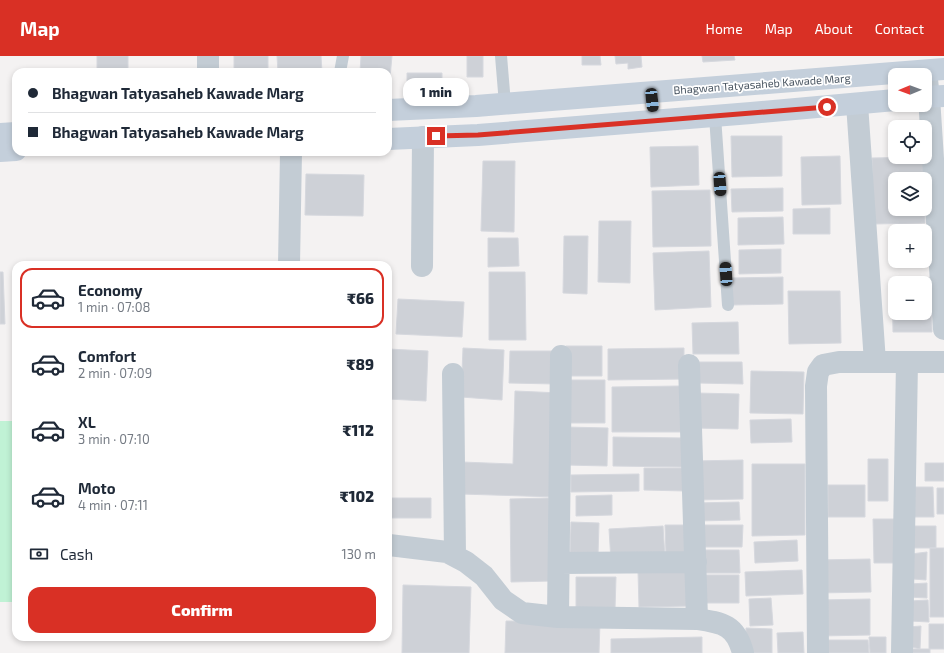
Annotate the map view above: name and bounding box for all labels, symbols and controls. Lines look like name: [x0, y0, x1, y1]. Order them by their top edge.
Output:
text: Map: [20, 17, 60, 40]
text: Home: [706, 20, 743, 37]
text: Map: [765, 20, 793, 37]
text: About: [815, 20, 853, 37]
text: Contact: [875, 20, 924, 37]
north arrow: [888, 68, 932, 112]
map controls: [888, 68, 932, 320]
street label: Bhagwan Tatyasaheb Kawade Marg: [673, 71, 851, 96]
callout: 1 min: [403, 78, 469, 106]
text: Bhagwan Tatyasaheb Kawade Marg: [52, 84, 304, 102]
text: 1 min: [420, 84, 452, 100]
car: [645, 87, 659, 113]
route start: [818, 98, 836, 116]
button: locate: [888, 120, 932, 164]
text: Bhagwan Tatyasaheb Kawade Marg: [52, 123, 304, 141]
route end: [427, 127, 445, 145]
car: [713, 172, 727, 196]
button: layers: [888, 172, 932, 216]
button: +: [888, 224, 932, 268]
car: [719, 262, 733, 286]
button: −: [888, 276, 932, 320]
icon: car: [30, 280, 66, 316]
text: Economy: [78, 281, 143, 299]
text: ₹66: [347, 289, 374, 307]
text: 1 min · 07:08: [78, 299, 150, 315]
icon: car: [30, 346, 66, 382]
text: Comfort: [78, 347, 136, 365]
text: ₹89: [346, 355, 374, 373]
text: 2 min · 07:09: [78, 365, 152, 381]
icon: car: [30, 412, 66, 448]
text: XL: [78, 413, 96, 431]
text: ₹112: [343, 421, 374, 439]
text: 3 min · 07:10: [78, 431, 150, 447]
icon: car: [30, 478, 66, 514]
text: Moto: [78, 479, 116, 497]
text: ₹102: [340, 487, 374, 505]
text: 4 min · 07:11: [78, 497, 148, 513]
icon: cash: [28, 543, 50, 565]
text: Cash: [60, 545, 93, 563]
text: 130 m: [341, 546, 376, 562]
button: Confirm: [28, 587, 376, 633]

